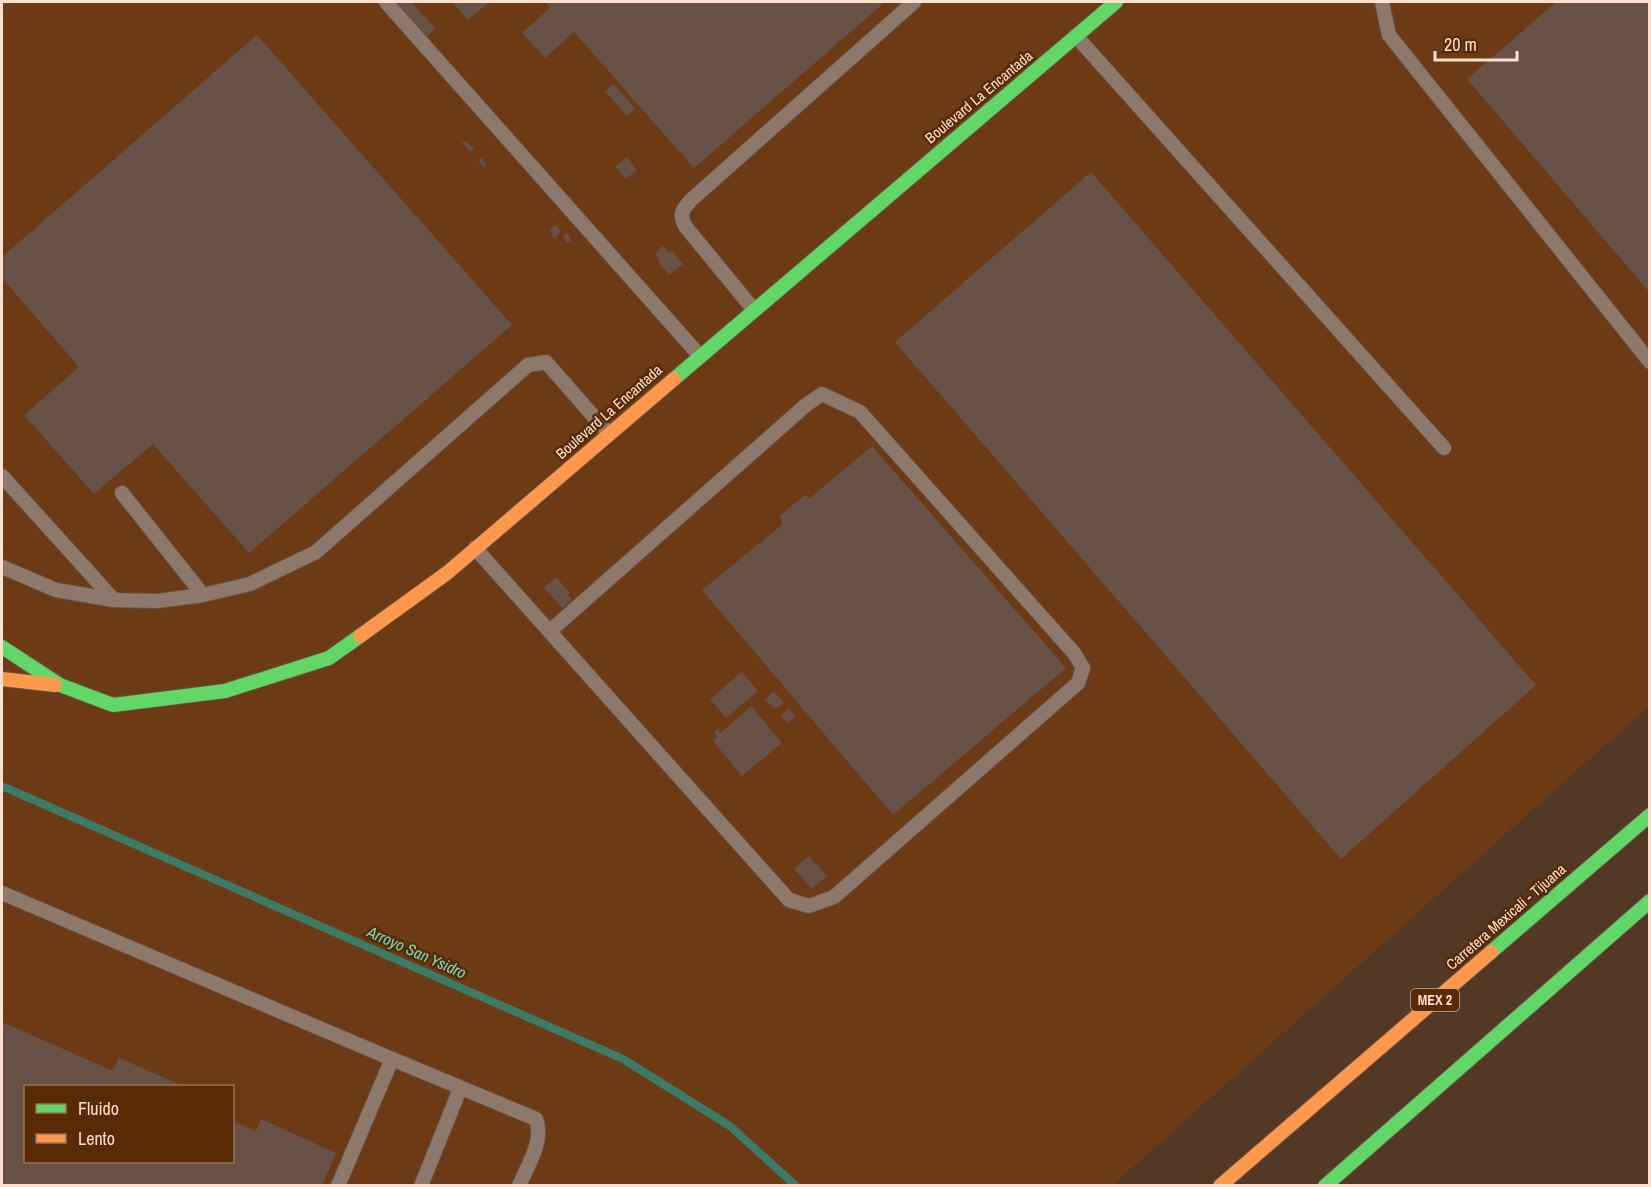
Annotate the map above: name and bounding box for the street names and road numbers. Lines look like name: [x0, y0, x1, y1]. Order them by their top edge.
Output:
street label: Boulevard La Encantada: [920, 45, 1037, 148]
street label: Boulevard La Encantada: [551, 359, 667, 464]
street label: Carretera Mexicali - Tijuana: [1441, 859, 1570, 975]
road number: MEX 2: [1411, 989, 1459, 1011]

